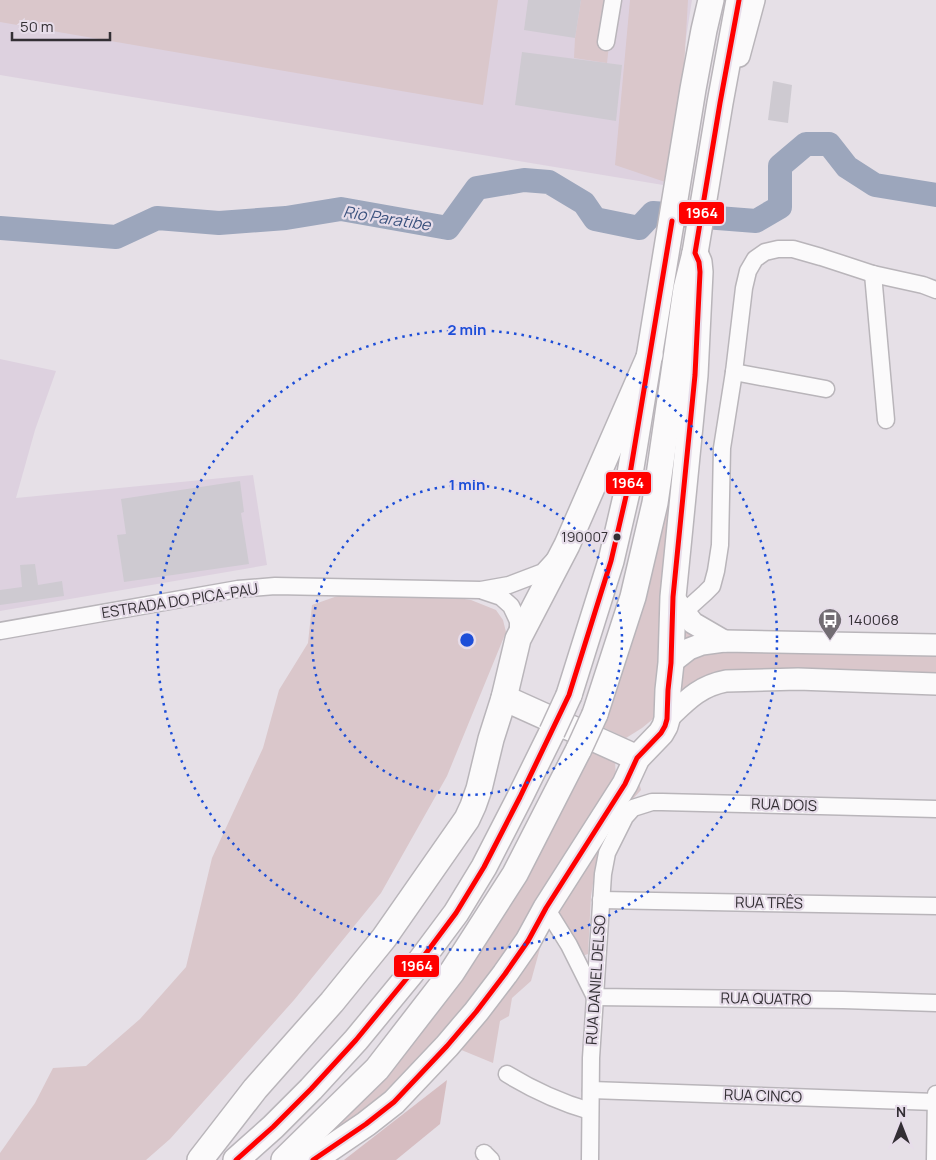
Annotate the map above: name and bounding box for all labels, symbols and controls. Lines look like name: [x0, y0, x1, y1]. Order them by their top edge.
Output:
scale bar: [12, 10, 110, 42]
text: 50 m: [20, 16, 54, 37]
water label: Rio Paratibe: [342, 200, 434, 236]
line badge: 1964: [678, 201, 725, 225]
text: 1964: [686, 203, 718, 222]
text: 2 min: [447, 319, 487, 340]
line badge: 1964: [605, 471, 652, 495]
text: 1964: [612, 473, 644, 492]
text: 1 min: [449, 474, 485, 495]
place label: 190007: [561, 527, 608, 546]
marker: 190007: [612, 532, 622, 542]
street label: ESTRADA DO PICA-PAU: [100, 578, 260, 623]
bus stop icon: 140068: [817, 607, 843, 641]
place label: 140068: [848, 609, 899, 630]
centre of rings: [458, 631, 476, 649]
street label: RUA DOIS: [751, 793, 817, 816]
street label: RUA TRÊS: [735, 891, 803, 914]
street label: RUA DANIEL DELSO: [580, 914, 611, 1046]
line badge: 1964: [393, 954, 440, 978]
text: 1964: [401, 956, 433, 975]
street label: RUA QUATRO: [720, 987, 812, 1010]
street label: RUA CINCO: [724, 1084, 803, 1107]
north arrow: [876, 1100, 926, 1150]
text: N: [896, 1102, 906, 1121]

